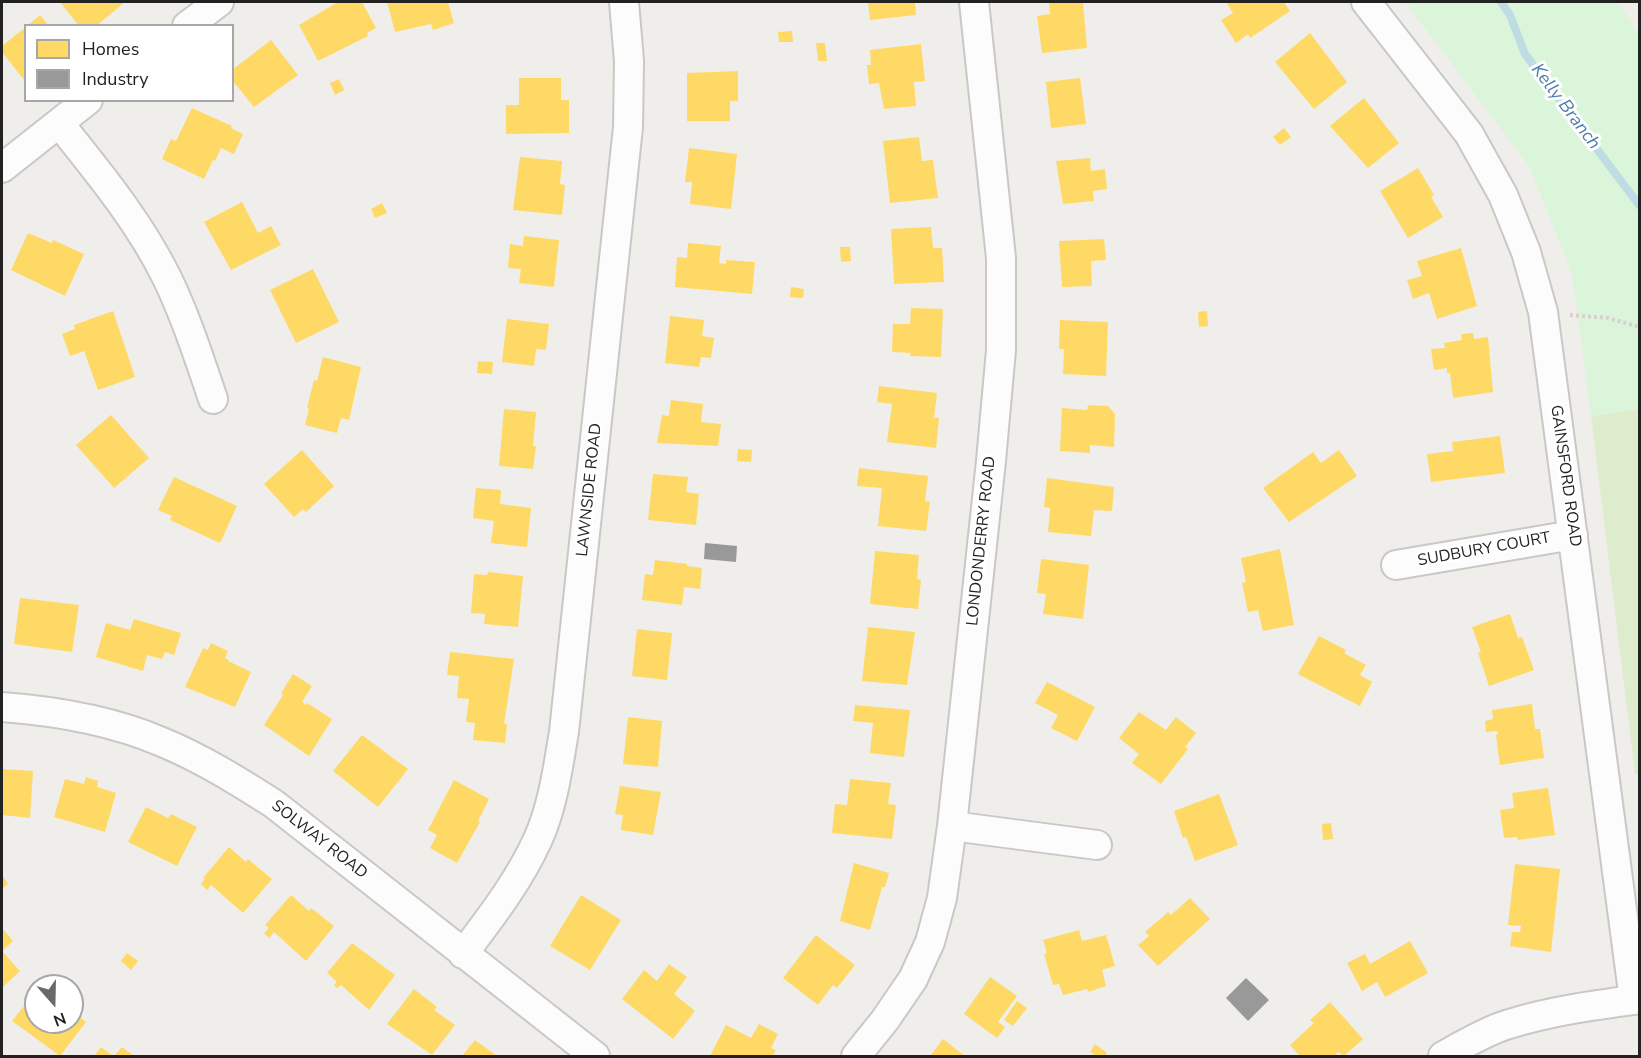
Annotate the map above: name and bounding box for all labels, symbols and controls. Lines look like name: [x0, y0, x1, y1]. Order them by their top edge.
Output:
legend: [24, 24, 234, 102]
text: Homes: [82, 37, 139, 61]
water label: Kelly Branch: [1526, 60, 1604, 154]
text: Industry: [82, 67, 149, 91]
street label: GAINSFORD ROAD: [1546, 404, 1584, 548]
street label: LAWNSIDE ROAD: [573, 422, 607, 558]
street label: LONDONDERRY ROAD: [964, 455, 1000, 627]
street label: SUDBURY COURT: [1416, 529, 1552, 571]
street label: SOLWAY ROAD: [267, 797, 371, 883]
north arrow: [24, 974, 84, 1034]
text: N: [50, 1007, 69, 1031]

